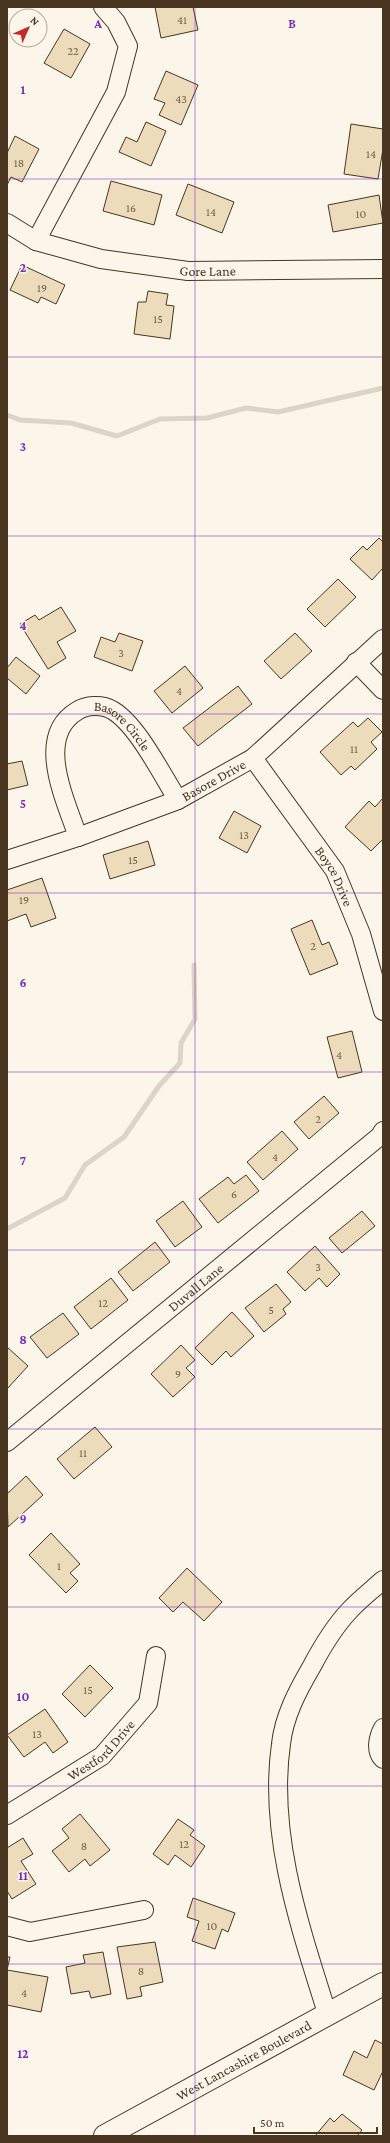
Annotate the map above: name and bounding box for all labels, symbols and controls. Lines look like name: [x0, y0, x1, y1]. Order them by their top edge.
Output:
north arrow: [8, 8, 48, 48]
house number: 41: [177, 13, 187, 27]
text: N: [28, 14, 42, 28]
text: A: [93, 16, 102, 31]
text: B: [288, 16, 296, 31]
house number: 22: [67, 44, 79, 58]
text: 1: [21, 82, 26, 97]
house number: 43: [175, 92, 187, 106]
house number: 14: [366, 147, 376, 161]
house number: 18: [14, 156, 24, 170]
house number: 16: [126, 201, 136, 215]
house number: 14: [206, 205, 216, 219]
house number: 10: [356, 207, 367, 221]
text: 2: [20, 260, 27, 275]
street label: Gore Lane: [178, 262, 236, 279]
house number: 19: [37, 281, 47, 295]
house number: 15: [153, 312, 163, 326]
text: 3: [20, 439, 26, 454]
text: 4: [19, 618, 27, 633]
house number: 3: [118, 646, 124, 660]
house number: 4: [176, 684, 182, 698]
street label: Basore Circle: [94, 698, 154, 754]
house number: 11: [350, 742, 358, 756]
street label: Basore Drive: [179, 756, 248, 804]
text: 5: [20, 796, 26, 811]
house number: 13: [239, 828, 249, 842]
street label: Boyce Drive: [312, 843, 357, 909]
house number: 15: [128, 853, 138, 867]
house number: 19: [19, 893, 29, 907]
house number: 2: [310, 939, 316, 953]
text: 6: [19, 975, 27, 990]
house number: 4: [336, 1048, 342, 1062]
house number: 2: [315, 1112, 321, 1126]
house number: 4: [272, 1150, 278, 1164]
text: 7: [20, 1153, 26, 1168]
house number: 6: [231, 1187, 237, 1201]
street label: Duvall Lane: [165, 1260, 227, 1315]
house number: 3: [315, 1260, 321, 1274]
house number: 12: [98, 1296, 108, 1310]
house number: 5: [268, 1303, 274, 1317]
text: 8: [19, 1332, 27, 1347]
house number: 9: [175, 1367, 181, 1381]
house number: 11: [79, 1446, 87, 1460]
text: 9: [19, 1511, 27, 1526]
house number: 1: [57, 1559, 61, 1573]
house number: 15: [83, 1683, 93, 1697]
text: 10: [17, 1689, 29, 1704]
street label: Westford Drive: [64, 1716, 138, 1783]
house number: 13: [32, 1727, 42, 1741]
house number: 12: [179, 1837, 189, 1851]
house number: 8: [81, 1839, 87, 1853]
text: 11: [18, 1868, 28, 1883]
house number: 10: [207, 1919, 218, 1933]
house number: 8: [138, 1964, 144, 1978]
house number: 4: [21, 1986, 27, 2000]
street label: West Lancashire Boulevard: [173, 2017, 314, 2104]
text: 12: [17, 2046, 29, 2061]
scale bar: [254, 2109, 377, 2135]
text: 50 m: [260, 2116, 285, 2130]

